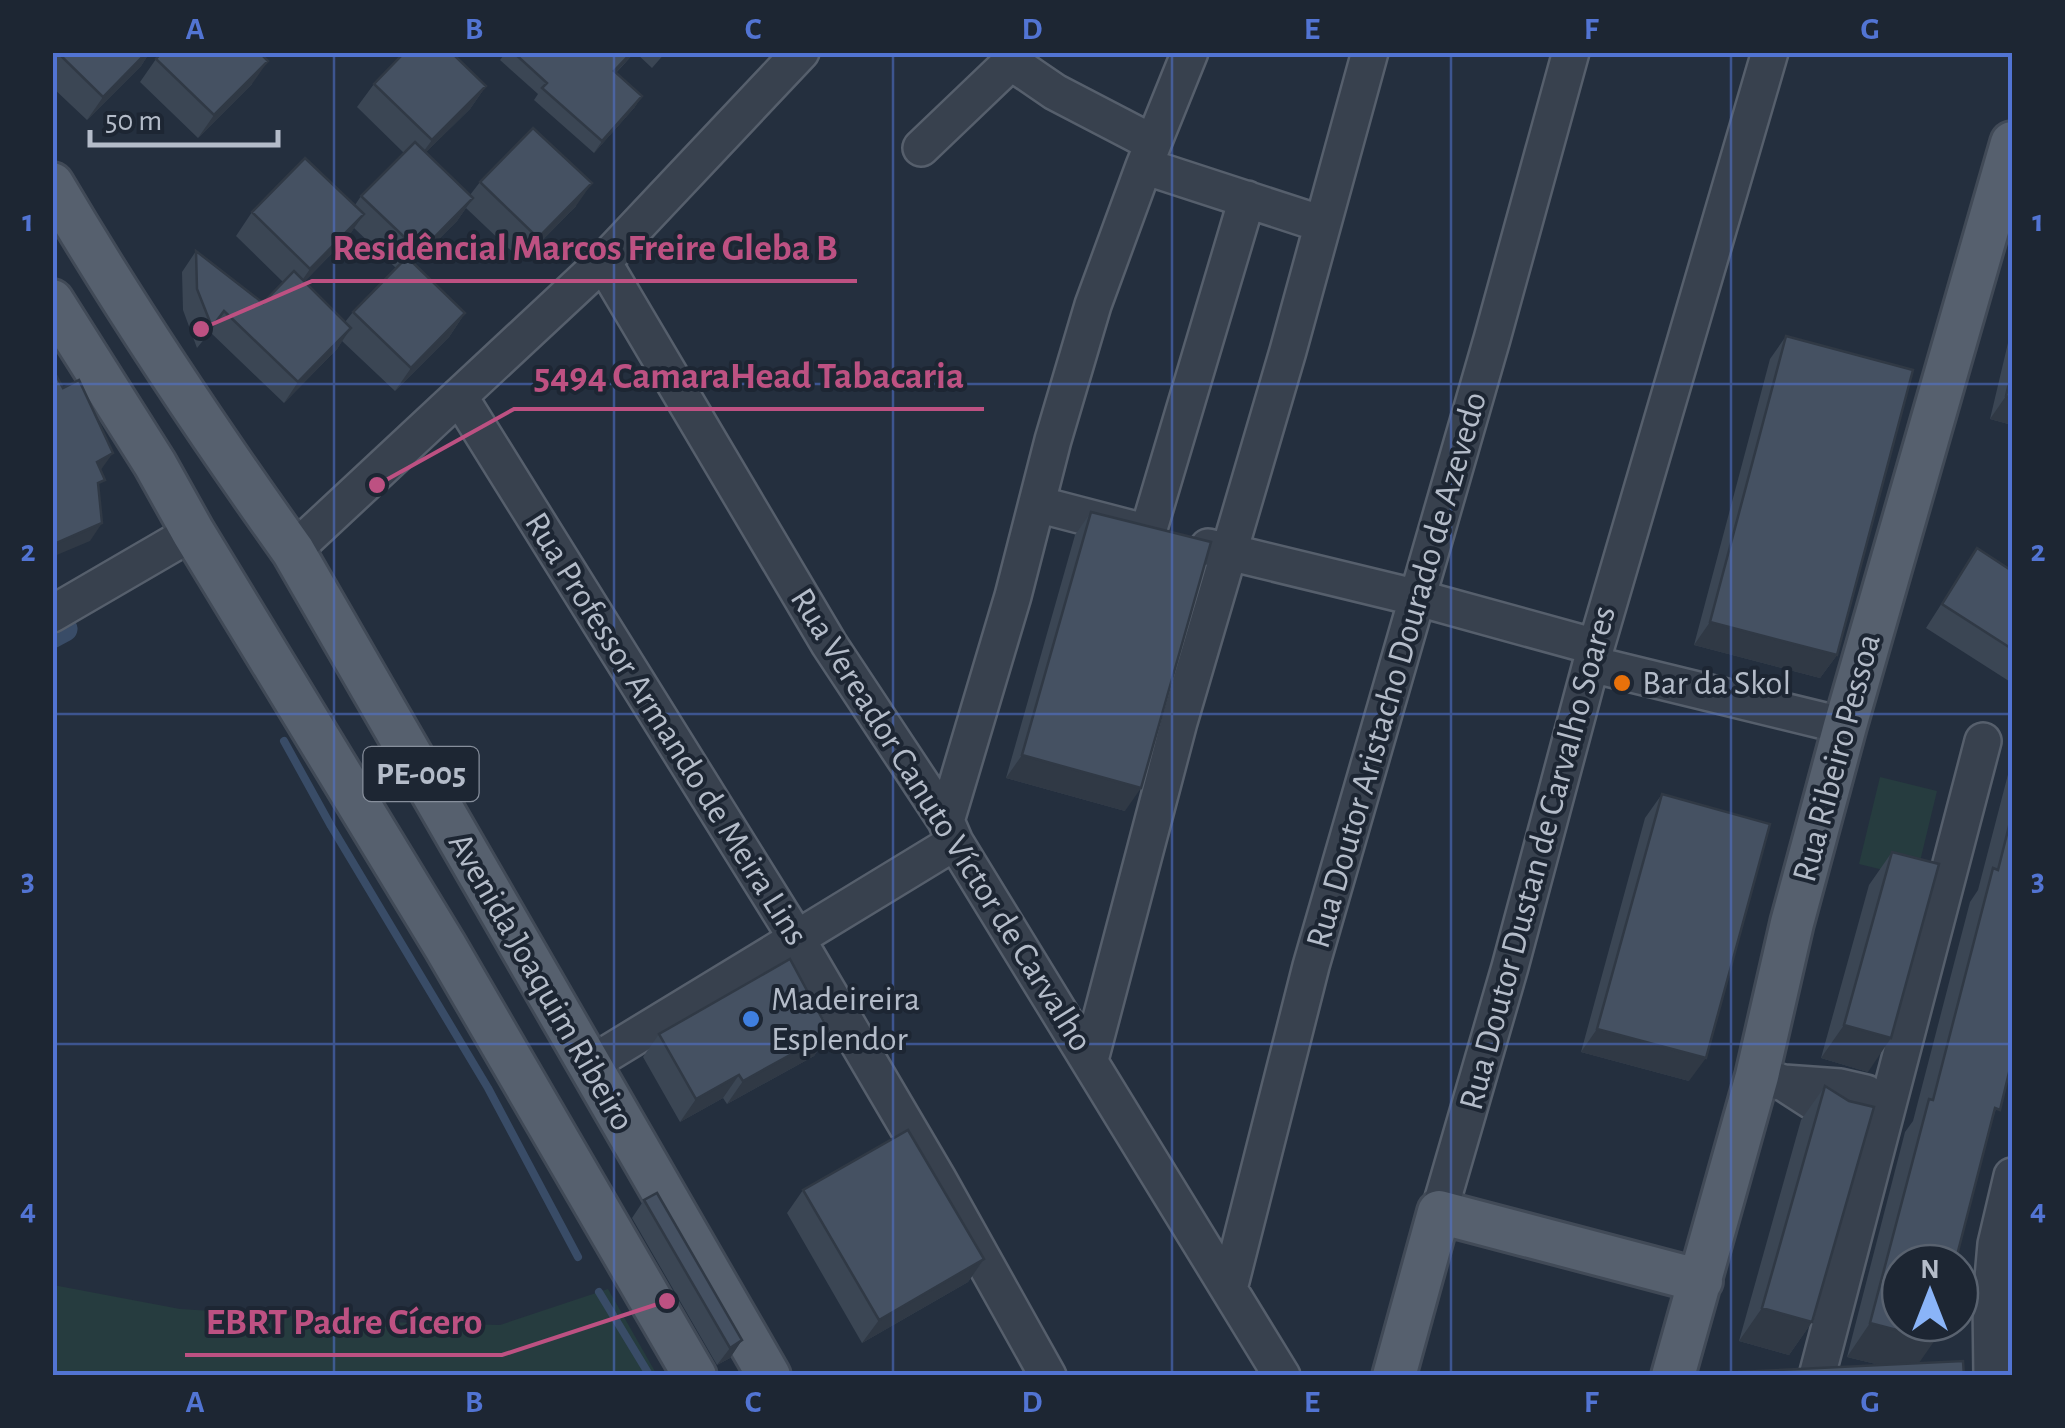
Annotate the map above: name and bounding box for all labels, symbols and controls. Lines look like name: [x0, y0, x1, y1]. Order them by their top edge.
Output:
text: A: [185, 13, 205, 45]
text: B: [465, 13, 483, 45]
text: C: [745, 13, 762, 45]
text: D: [1022, 13, 1043, 45]
text: E: [1304, 13, 1320, 45]
text: F: [1584, 13, 1600, 45]
text: G: [1860, 13, 1880, 45]
scale bar: [90, 85, 278, 147]
text: 50 m: [105, 106, 162, 136]
text: 1: [22, 205, 34, 237]
text: 1: [2032, 205, 2044, 237]
callout: Residêncial Marcos Freire Gleba B: [312, 213, 857, 281]
text: Residêncial Marcos Freire Gleba B: [332, 230, 838, 268]
callout: 5494 CamaraHead Tabacaria: [514, 341, 984, 409]
text: 5494 CamaraHead Tabacaria: [534, 358, 964, 396]
street label: Rua Doutor Aristacho Dourado de Azevedo: [1301, 388, 1493, 952]
street label: Rua Professor Armando de Meira Lins: [518, 507, 814, 951]
text: 2: [20, 535, 36, 567]
text: 2: [2030, 535, 2046, 567]
street label: Rua Vereador Canuto Víctor de Carvalho: [783, 582, 1099, 1058]
street label: Rua Doutor Dustan de Carvalho Soares: [1454, 602, 1622, 1114]
street label: Rua Ribeiro Pessoa: [1787, 630, 1887, 886]
place label: Bar da Skol: [1642, 666, 1791, 701]
marker: Bar da Skol: [1611, 672, 1633, 694]
road number: PE-005: [364, 747, 478, 801]
street label: Avenida Joaquim Ribeiro: [442, 827, 640, 1137]
text: 3: [21, 864, 35, 896]
text: 3: [2031, 864, 2045, 896]
place label: Madeireira Esplendor: [771, 982, 920, 1057]
marker: Madeireira Esplendor: [740, 1008, 762, 1030]
text: 4: [20, 1194, 36, 1226]
text: 4: [2030, 1194, 2046, 1226]
north arrow: [1880, 1243, 1980, 1343]
text: N: [1920, 1256, 1940, 1284]
callout: EBRT Padre Cícero: [185, 1287, 502, 1355]
text: EBRT Padre Cícero: [205, 1304, 483, 1342]
text: A: [185, 1386, 205, 1418]
text: B: [465, 1386, 483, 1418]
text: C: [745, 1386, 762, 1418]
text: D: [1022, 1386, 1043, 1418]
text: E: [1304, 1386, 1320, 1418]
text: F: [1584, 1386, 1600, 1418]
text: G: [1860, 1386, 1880, 1418]

